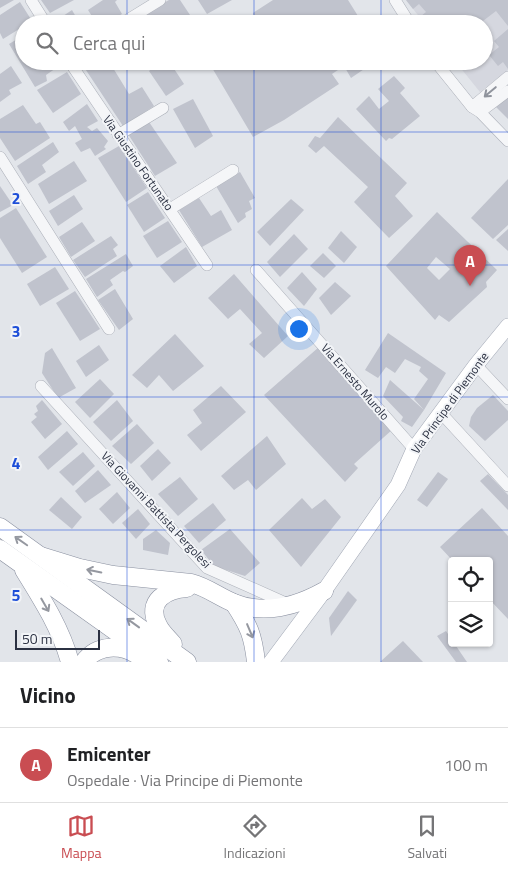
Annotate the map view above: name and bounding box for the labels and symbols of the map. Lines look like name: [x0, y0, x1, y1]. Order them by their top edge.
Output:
one-way arrow: [484, 86, 497, 97]
street label: Via Giustino Fortunato: [98, 111, 179, 214]
text: 2: [12, 186, 20, 210]
pin: A: [454, 245, 486, 286]
your location: [286, 316, 312, 342]
text: 3: [12, 319, 20, 343]
street label: Via Ernesto Murolo: [317, 339, 394, 424]
street label: Via Principe di Piemonte: [406, 348, 493, 458]
street label: Via Giovanni Battista Pergolesi: [97, 447, 216, 572]
text: 4: [12, 451, 21, 475]
one-way arrow: [15, 536, 28, 547]
one-way arrow: [86, 566, 102, 575]
text: 5: [12, 583, 21, 607]
one-way arrow: [41, 597, 51, 611]
one-way arrow: [126, 618, 140, 628]
one-way arrow: [245, 623, 255, 638]
scale bar: [15, 627, 100, 650]

